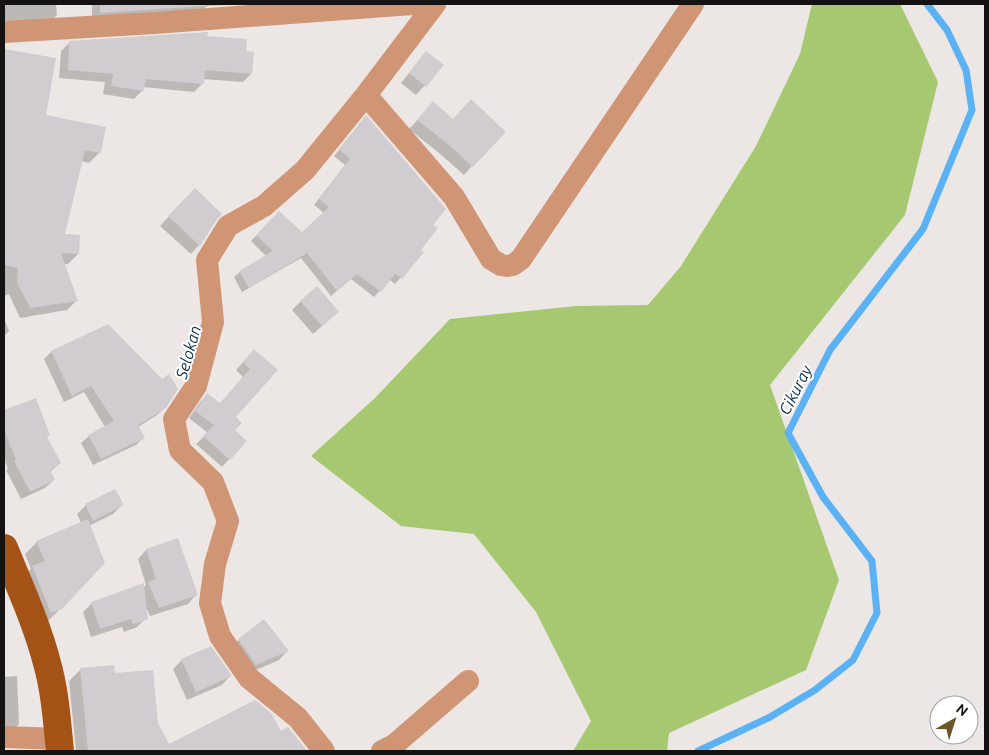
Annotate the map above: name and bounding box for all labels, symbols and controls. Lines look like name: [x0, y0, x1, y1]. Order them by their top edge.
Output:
water label: Selokan: [172, 323, 204, 382]
water label: Cikuray: [775, 362, 815, 418]
north arrow: [929, 695, 979, 745]
text: N: [953, 700, 971, 719]

